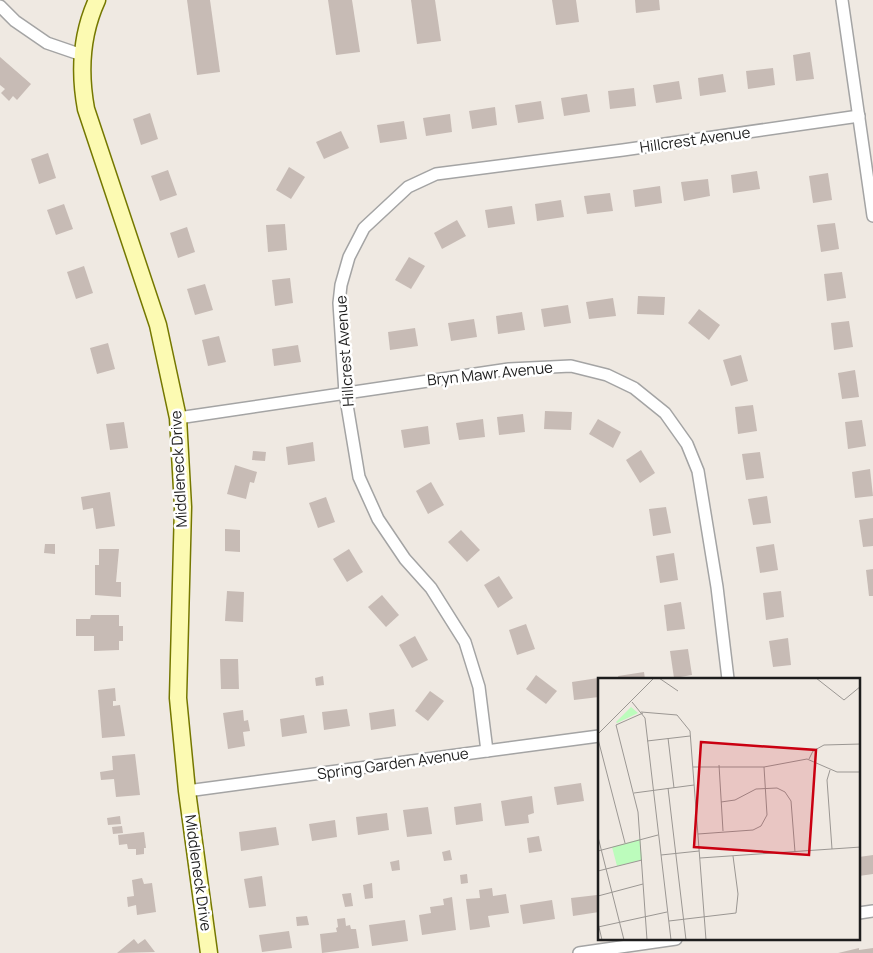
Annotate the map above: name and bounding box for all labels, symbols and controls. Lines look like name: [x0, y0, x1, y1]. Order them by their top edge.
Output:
street label: Hillcrest Avenue: [638, 121, 752, 158]
street label: Hillcrest Avenue: [330, 295, 359, 407]
street label: Bryn Mawr Avenue: [426, 356, 554, 391]
street label: Middleneck Drive: [165, 410, 192, 528]
inset map: [598, 678, 860, 940]
street label: Spring Garden Avenue: [316, 742, 470, 785]
street label: Middleneck Drive: [180, 813, 217, 933]

